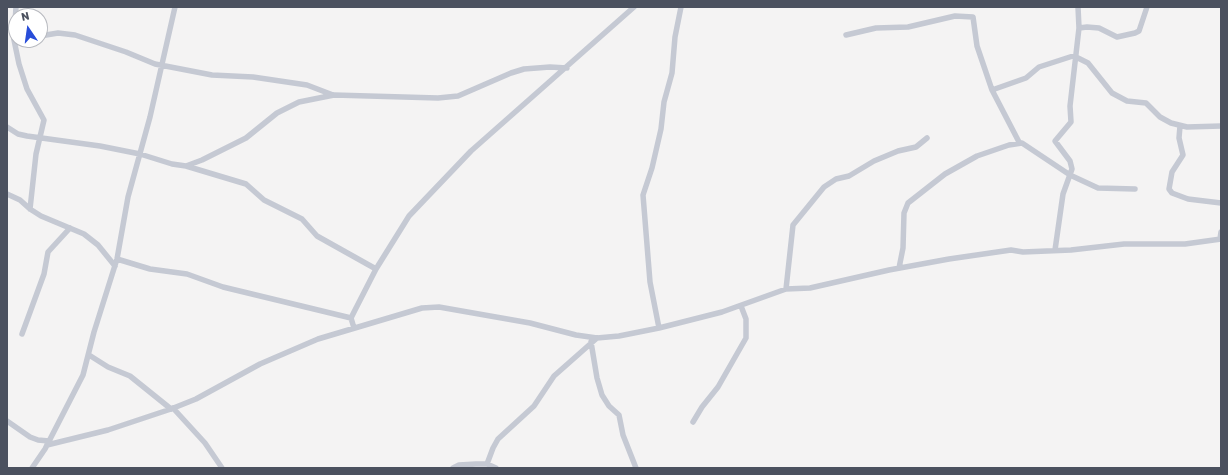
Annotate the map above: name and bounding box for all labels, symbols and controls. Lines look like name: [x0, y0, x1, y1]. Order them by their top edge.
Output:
north arrow: [8, 8, 48, 48]
text: N: [20, 10, 31, 24]

